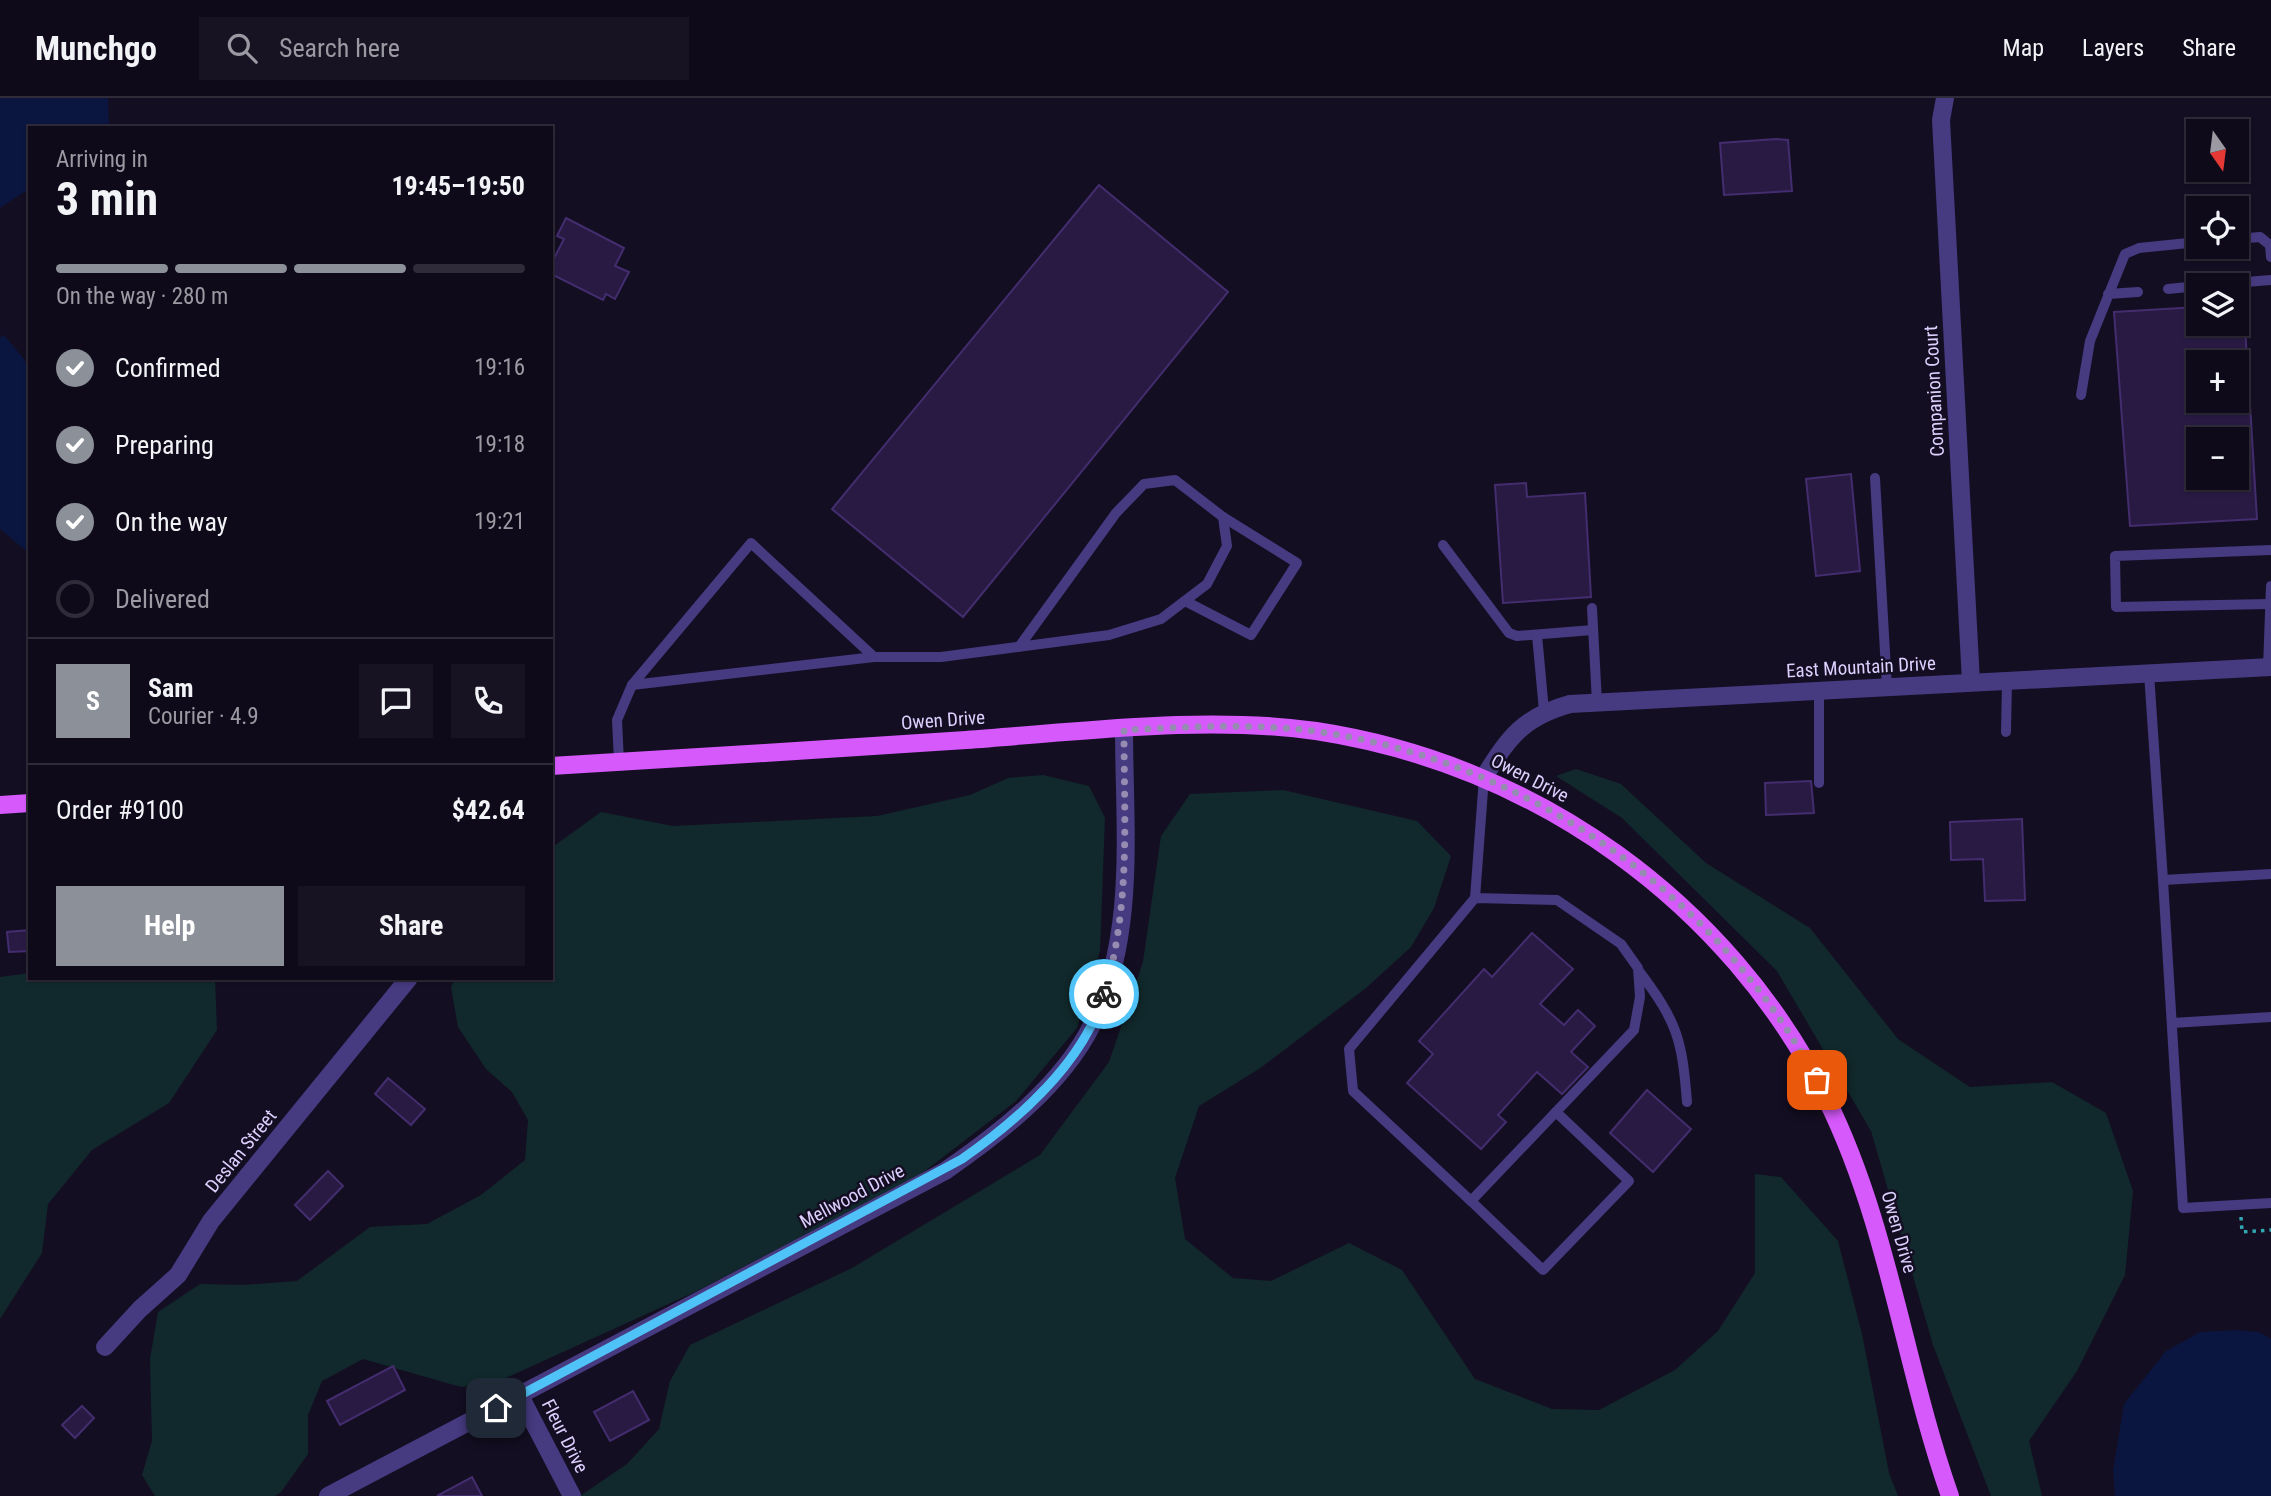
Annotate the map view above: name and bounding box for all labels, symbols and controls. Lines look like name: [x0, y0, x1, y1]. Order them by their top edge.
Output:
search box: [199, 17, 689, 80]
text: Munchgo: [35, 29, 157, 68]
icon: search: [223, 29, 261, 67]
text: Search here: [279, 33, 400, 63]
text: Map: [2003, 34, 2044, 62]
text: Layers: [2082, 34, 2144, 62]
text: Share: [2182, 34, 2236, 62]
north arrow: [2186, 119, 2249, 182]
map controls: [2186, 119, 2249, 490]
text: Arriving in: [56, 146, 148, 173]
text: 19:45–19:50: [391, 171, 525, 201]
text: 3 min: [56, 172, 158, 226]
button: locate: [2186, 196, 2249, 259]
button: layers: [2186, 273, 2249, 336]
text: On the way · 280 m: [56, 283, 228, 310]
street label: Companion Court: [1919, 325, 1949, 457]
icon: check: [56, 349, 94, 387]
button: +: [2186, 350, 2249, 413]
text: Confirmed: [115, 353, 221, 383]
text: 19:16: [474, 354, 525, 381]
icon: check: [56, 426, 94, 464]
button: −: [2186, 427, 2249, 490]
text: Preparing: [115, 430, 214, 460]
text: 19:18: [474, 431, 525, 458]
icon: check: [56, 503, 94, 541]
text: On the way: [115, 507, 228, 537]
text: 19:21: [474, 508, 525, 535]
text: Delivered: [115, 584, 210, 614]
street label: East Mountain Drive: [1785, 652, 1937, 682]
button: chat: [359, 664, 433, 738]
button: phone: [451, 664, 525, 738]
text: Sam: [148, 673, 194, 703]
text: S: [86, 686, 100, 716]
text: Courier · 4.9: [148, 703, 259, 730]
street label: Owen Drive: [900, 706, 986, 734]
street label: Owen Drive: [1487, 749, 1573, 807]
text: Order #9100: [56, 795, 184, 825]
text: $42.64: [452, 795, 525, 825]
button: Help: [56, 886, 284, 966]
button: Share: [298, 886, 525, 966]
courier: [1069, 959, 1139, 1029]
icon: bike: [1085, 975, 1123, 1013]
pin: [1787, 1050, 1847, 1110]
icon: bag: [1798, 1061, 1836, 1099]
street label: Deslan Street: [201, 1105, 281, 1197]
street label: Mellwood Drive: [796, 1159, 908, 1233]
street label: Owen Drive: [1876, 1188, 1922, 1276]
pin: [466, 1378, 526, 1438]
icon: home: [477, 1389, 515, 1427]
street label: Fleur Drive: [537, 1395, 593, 1477]

